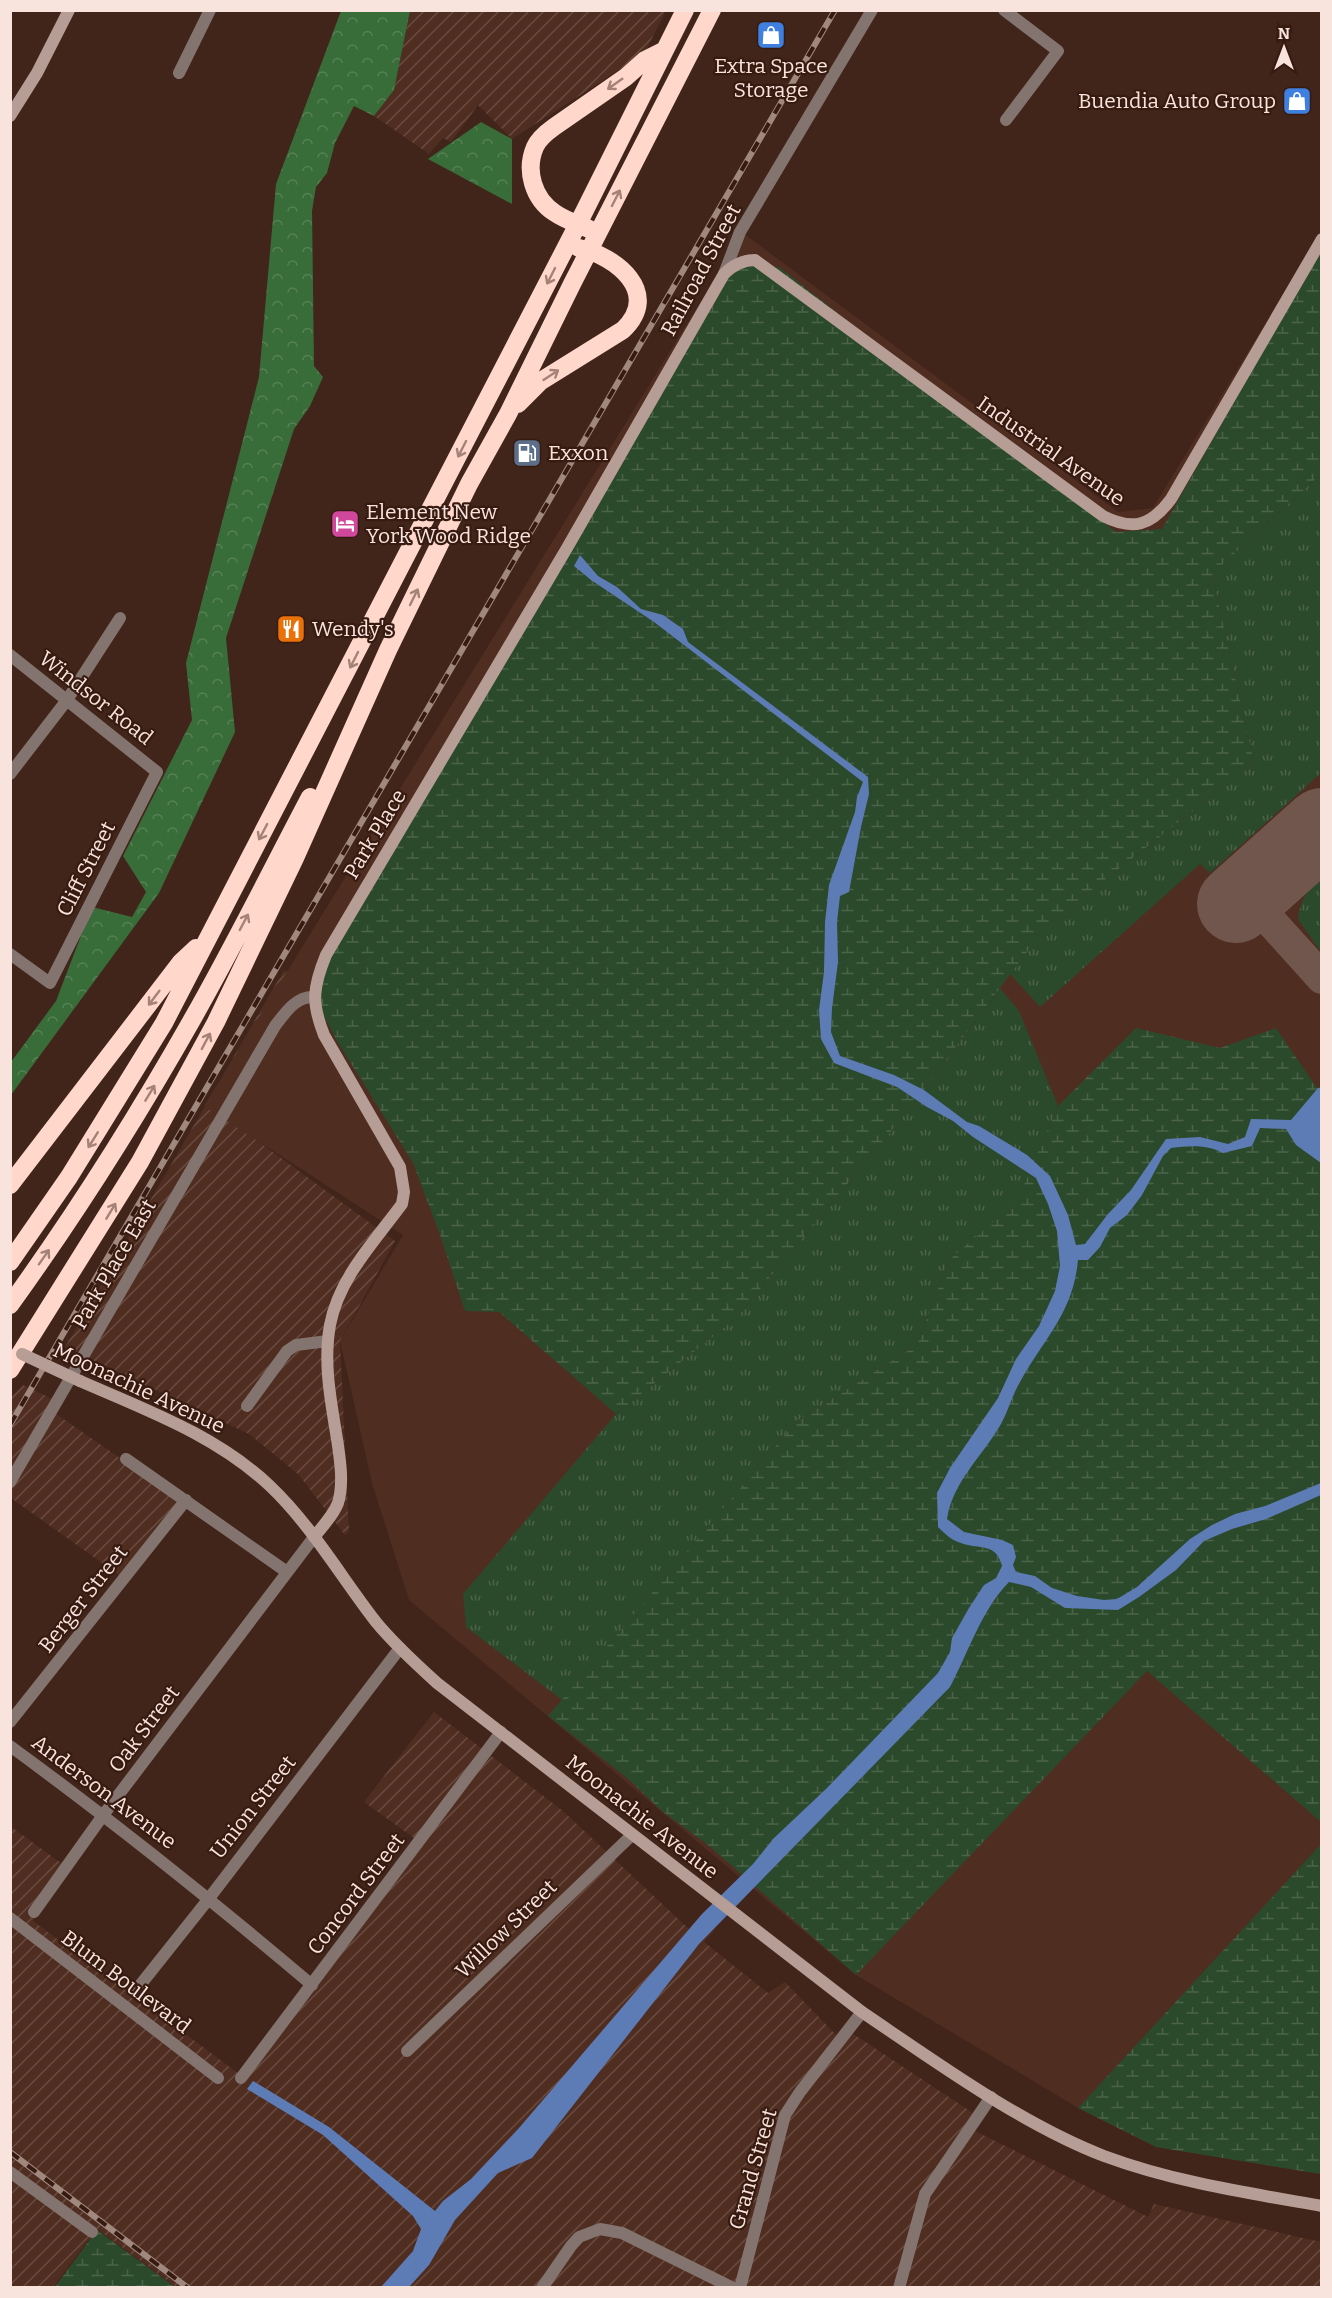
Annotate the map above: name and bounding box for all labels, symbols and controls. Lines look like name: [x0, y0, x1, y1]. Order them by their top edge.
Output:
north arrow: [1254, 18, 1314, 78]
shop icon: Extra Space Storage: [755, 19, 787, 51]
text: N: [1278, 24, 1290, 43]
place label: Extra Space Storage: [714, 53, 828, 103]
one-way arrow: [608, 78, 624, 90]
shop icon: Buendia Auto Group: [1281, 85, 1313, 117]
place label: Buendia Auto Group: [1078, 88, 1276, 114]
one-way arrow: [610, 190, 622, 207]
street label: Railroad Street: [655, 199, 747, 340]
one-way arrow: [545, 266, 556, 284]
one-way arrow: [542, 369, 559, 381]
street label: Industrial Avenue: [972, 390, 1130, 512]
fuel station icon: Exxon: [511, 437, 543, 469]
one-way arrow: [456, 440, 468, 457]
place label: Exxon: [548, 440, 608, 466]
place label: Element New York Wood Ridge: [366, 499, 531, 549]
hotel icon: Element New York Wood Ridge: [329, 508, 361, 540]
one-way arrow: [408, 589, 420, 607]
restaurant icon: Wendy's: [275, 613, 307, 645]
place label: Wendy's: [312, 616, 394, 642]
street label: Windsor Road: [34, 645, 158, 751]
one-way arrow: [347, 651, 359, 669]
street label: Park Place: [338, 785, 412, 883]
street label: Cliff Street: [51, 817, 121, 921]
one-way arrow: [257, 823, 268, 841]
one-way arrow: [239, 914, 250, 932]
one-way arrow: [147, 989, 160, 1005]
one-way arrow: [201, 1032, 212, 1050]
one-way arrow: [144, 1085, 156, 1102]
one-way arrow: [86, 1131, 98, 1148]
street label: Park Place East: [66, 1194, 162, 1334]
one-way arrow: [105, 1203, 117, 1220]
one-way arrow: [38, 1249, 51, 1265]
street label: Moonachie Avenue: [49, 1337, 229, 1439]
street label: Berger Street: [33, 1540, 133, 1658]
street label: Oak Street: [103, 1680, 185, 1778]
street label: Anderson Avenue: [27, 1729, 181, 1855]
street label: Moonachie Avenue: [561, 1749, 723, 1885]
street label: Union Street: [205, 1750, 302, 1864]
street label: Concord Street: [302, 1828, 410, 1960]
street label: Willow Street: [450, 1874, 562, 1984]
street label: Blum Boulevard: [56, 1925, 196, 2039]
street label: Grand Street: [723, 2105, 783, 2233]

